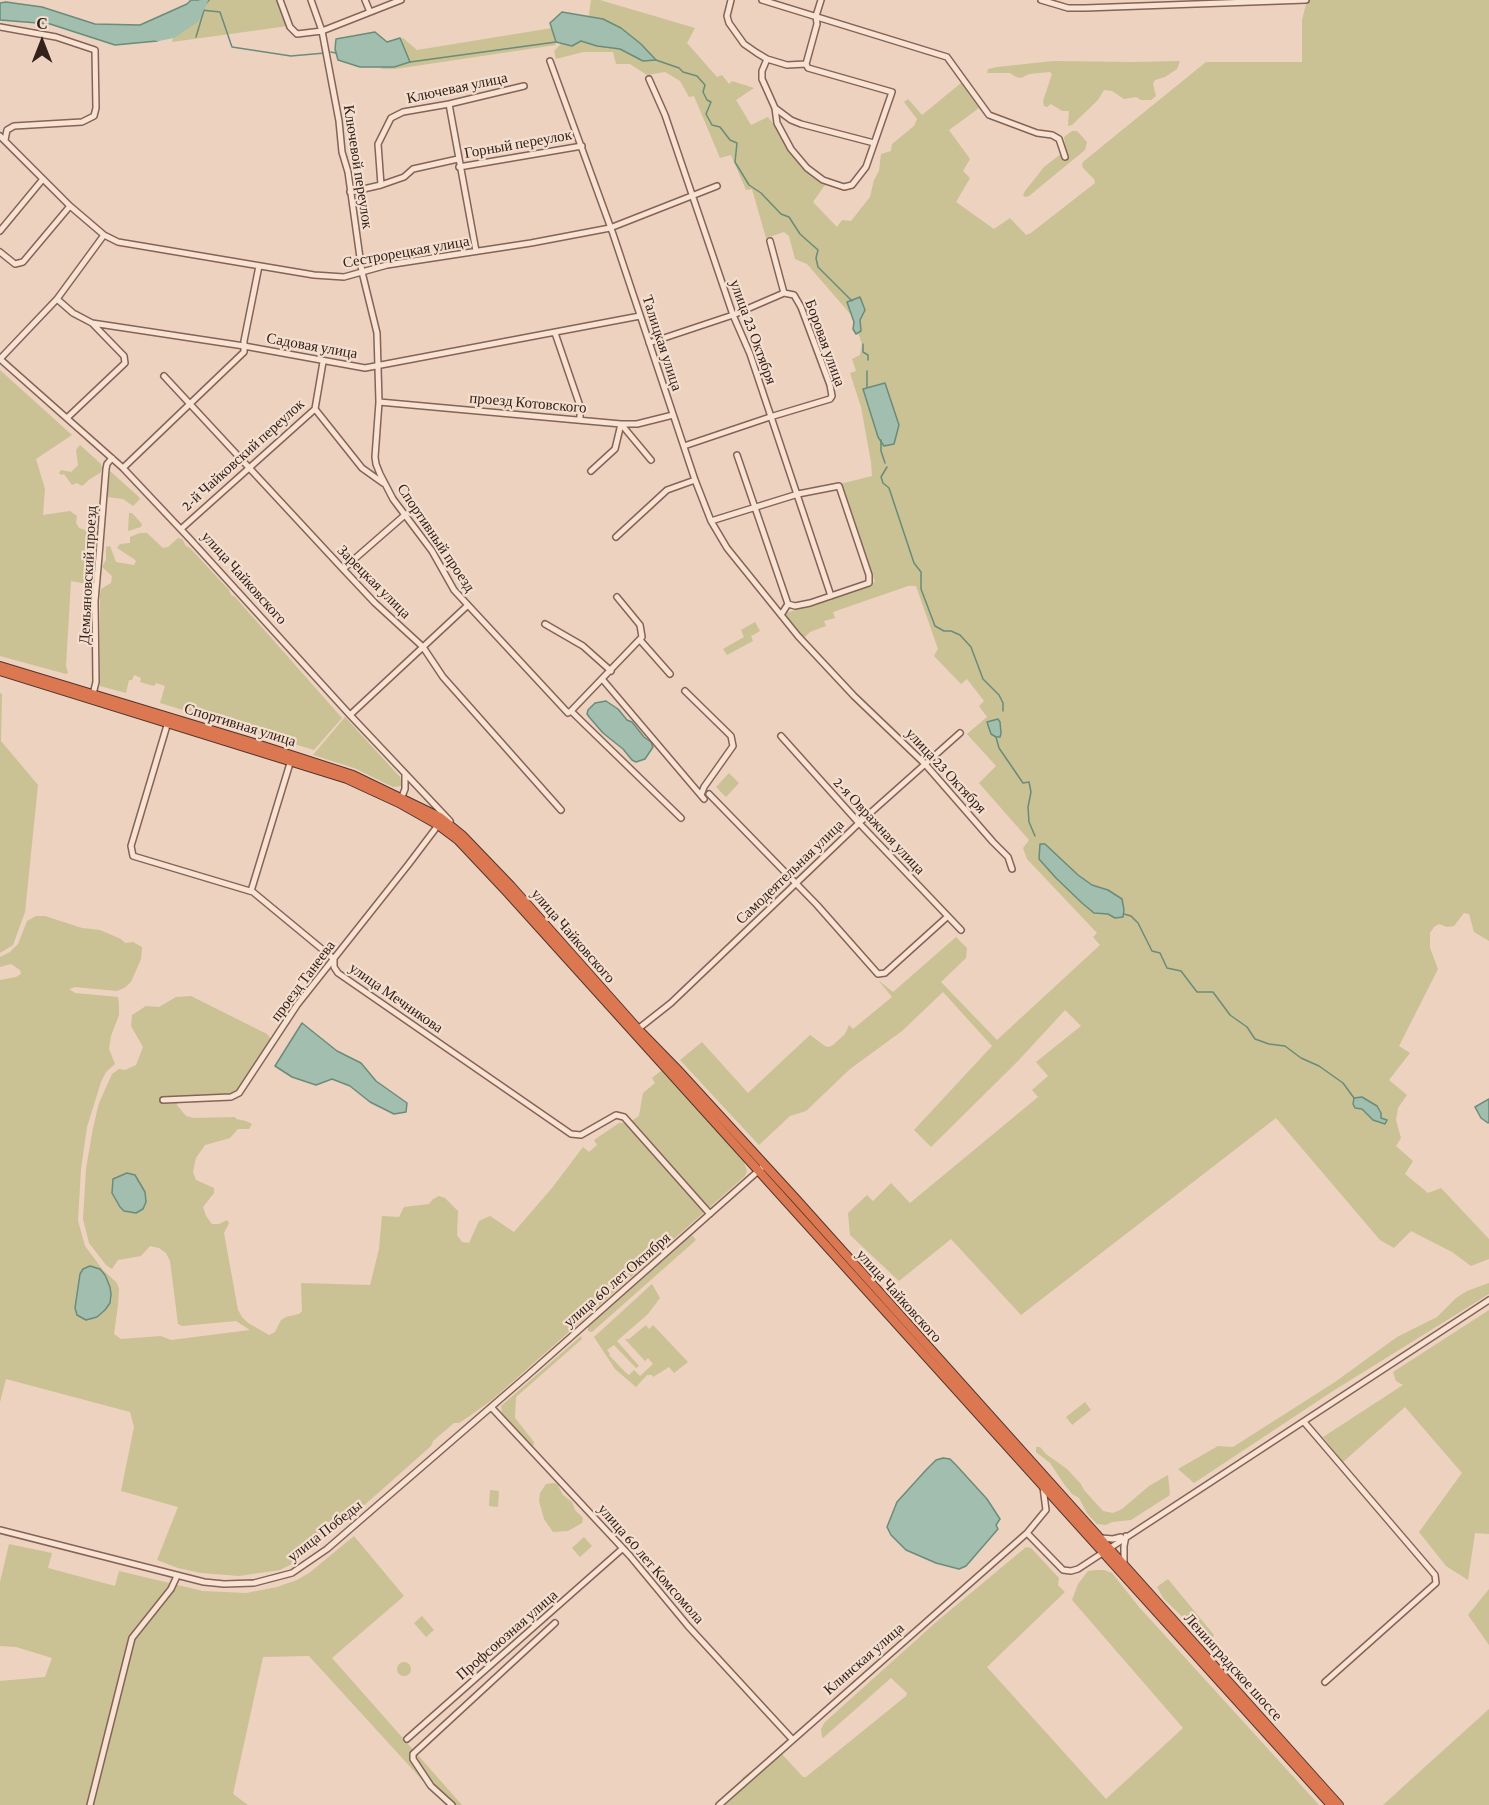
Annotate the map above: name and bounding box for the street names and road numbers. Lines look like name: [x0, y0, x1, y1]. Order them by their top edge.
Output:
street label: Ключевая улица: [405, 69, 509, 107]
street label: Ключевой переулок: [339, 104, 377, 230]
street label: Горный переулок: [463, 126, 573, 162]
street label: Сестрорецкая улица: [341, 232, 471, 272]
street label: улица 23 Октября: [726, 277, 780, 387]
street label: Талицкая улица: [638, 293, 686, 393]
street label: Боровая улица: [801, 297, 849, 389]
street label: Садовая улица: [265, 329, 359, 363]
street label: проезд Котовского: [469, 389, 587, 417]
street label: 2-й Чайковский переулок: [178, 395, 308, 515]
street label: Спортивный проезд: [393, 480, 479, 596]
street label: Демьяновский проезд: [75, 505, 101, 645]
street label: улица Чайковского: [197, 528, 291, 628]
street label: Зарецкая улица: [333, 541, 415, 623]
street label: Спортивная улица: [182, 699, 298, 751]
street label: улица 23 Октября: [902, 725, 990, 817]
street label: 2-я Овражная улица: [829, 774, 929, 878]
street label: Самодеятельная улица: [732, 816, 848, 928]
street label: улица Чайковского: [527, 885, 619, 987]
street label: проезд Танеева: [267, 937, 339, 1025]
street label: улица Мечникова: [346, 959, 446, 1037]
street label: улица 60 лет Октября: [560, 1229, 674, 1331]
street label: улица Чайковского: [852, 1246, 946, 1346]
street label: улица Победы: [284, 1496, 366, 1566]
street label: улица 60 лет Комсомола: [594, 1500, 708, 1628]
street label: Профсоюзная улица: [453, 1586, 561, 1684]
street label: Ленинградское шоссе: [1180, 1609, 1286, 1725]
street label: Клинская улица: [820, 1619, 908, 1699]

